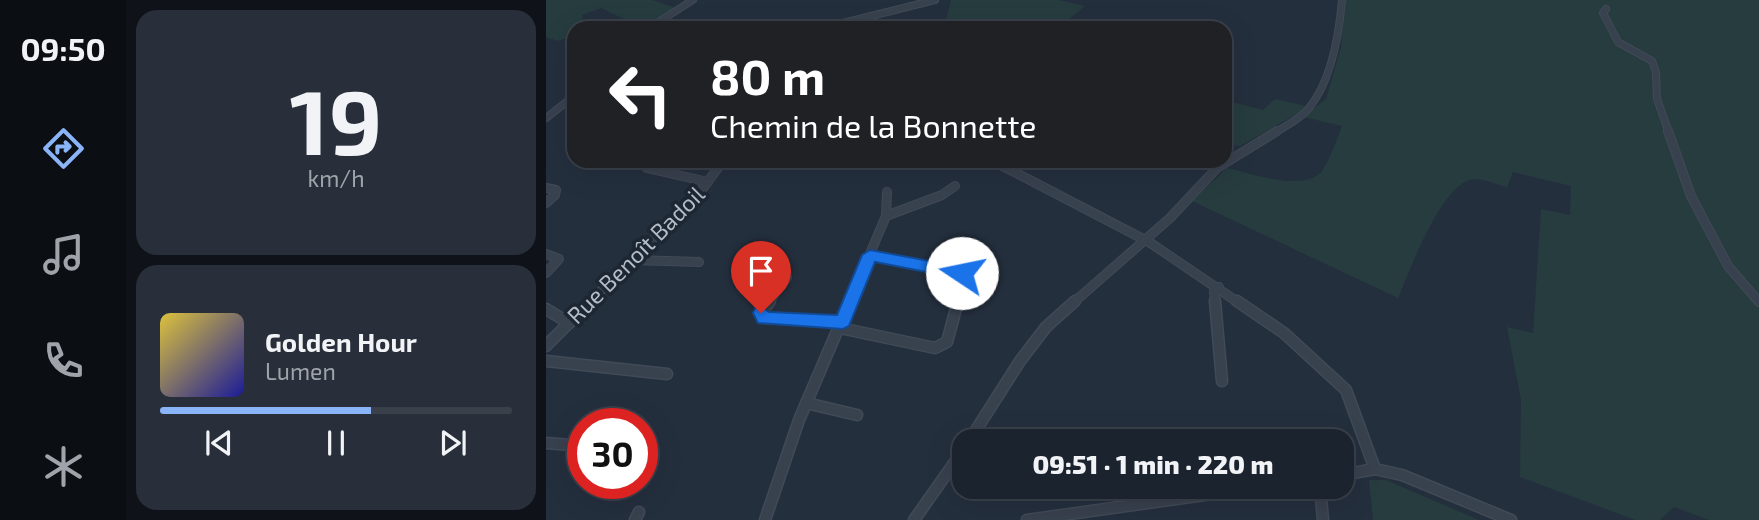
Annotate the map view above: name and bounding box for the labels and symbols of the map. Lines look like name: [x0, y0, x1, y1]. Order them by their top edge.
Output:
street label: Rue Benoît Badoil: [561, 180, 710, 329]
position arrow: [925, 236, 999, 310]
pin: [731, 241, 791, 313]
speed limit sign: 30: [567, 408, 658, 499]

